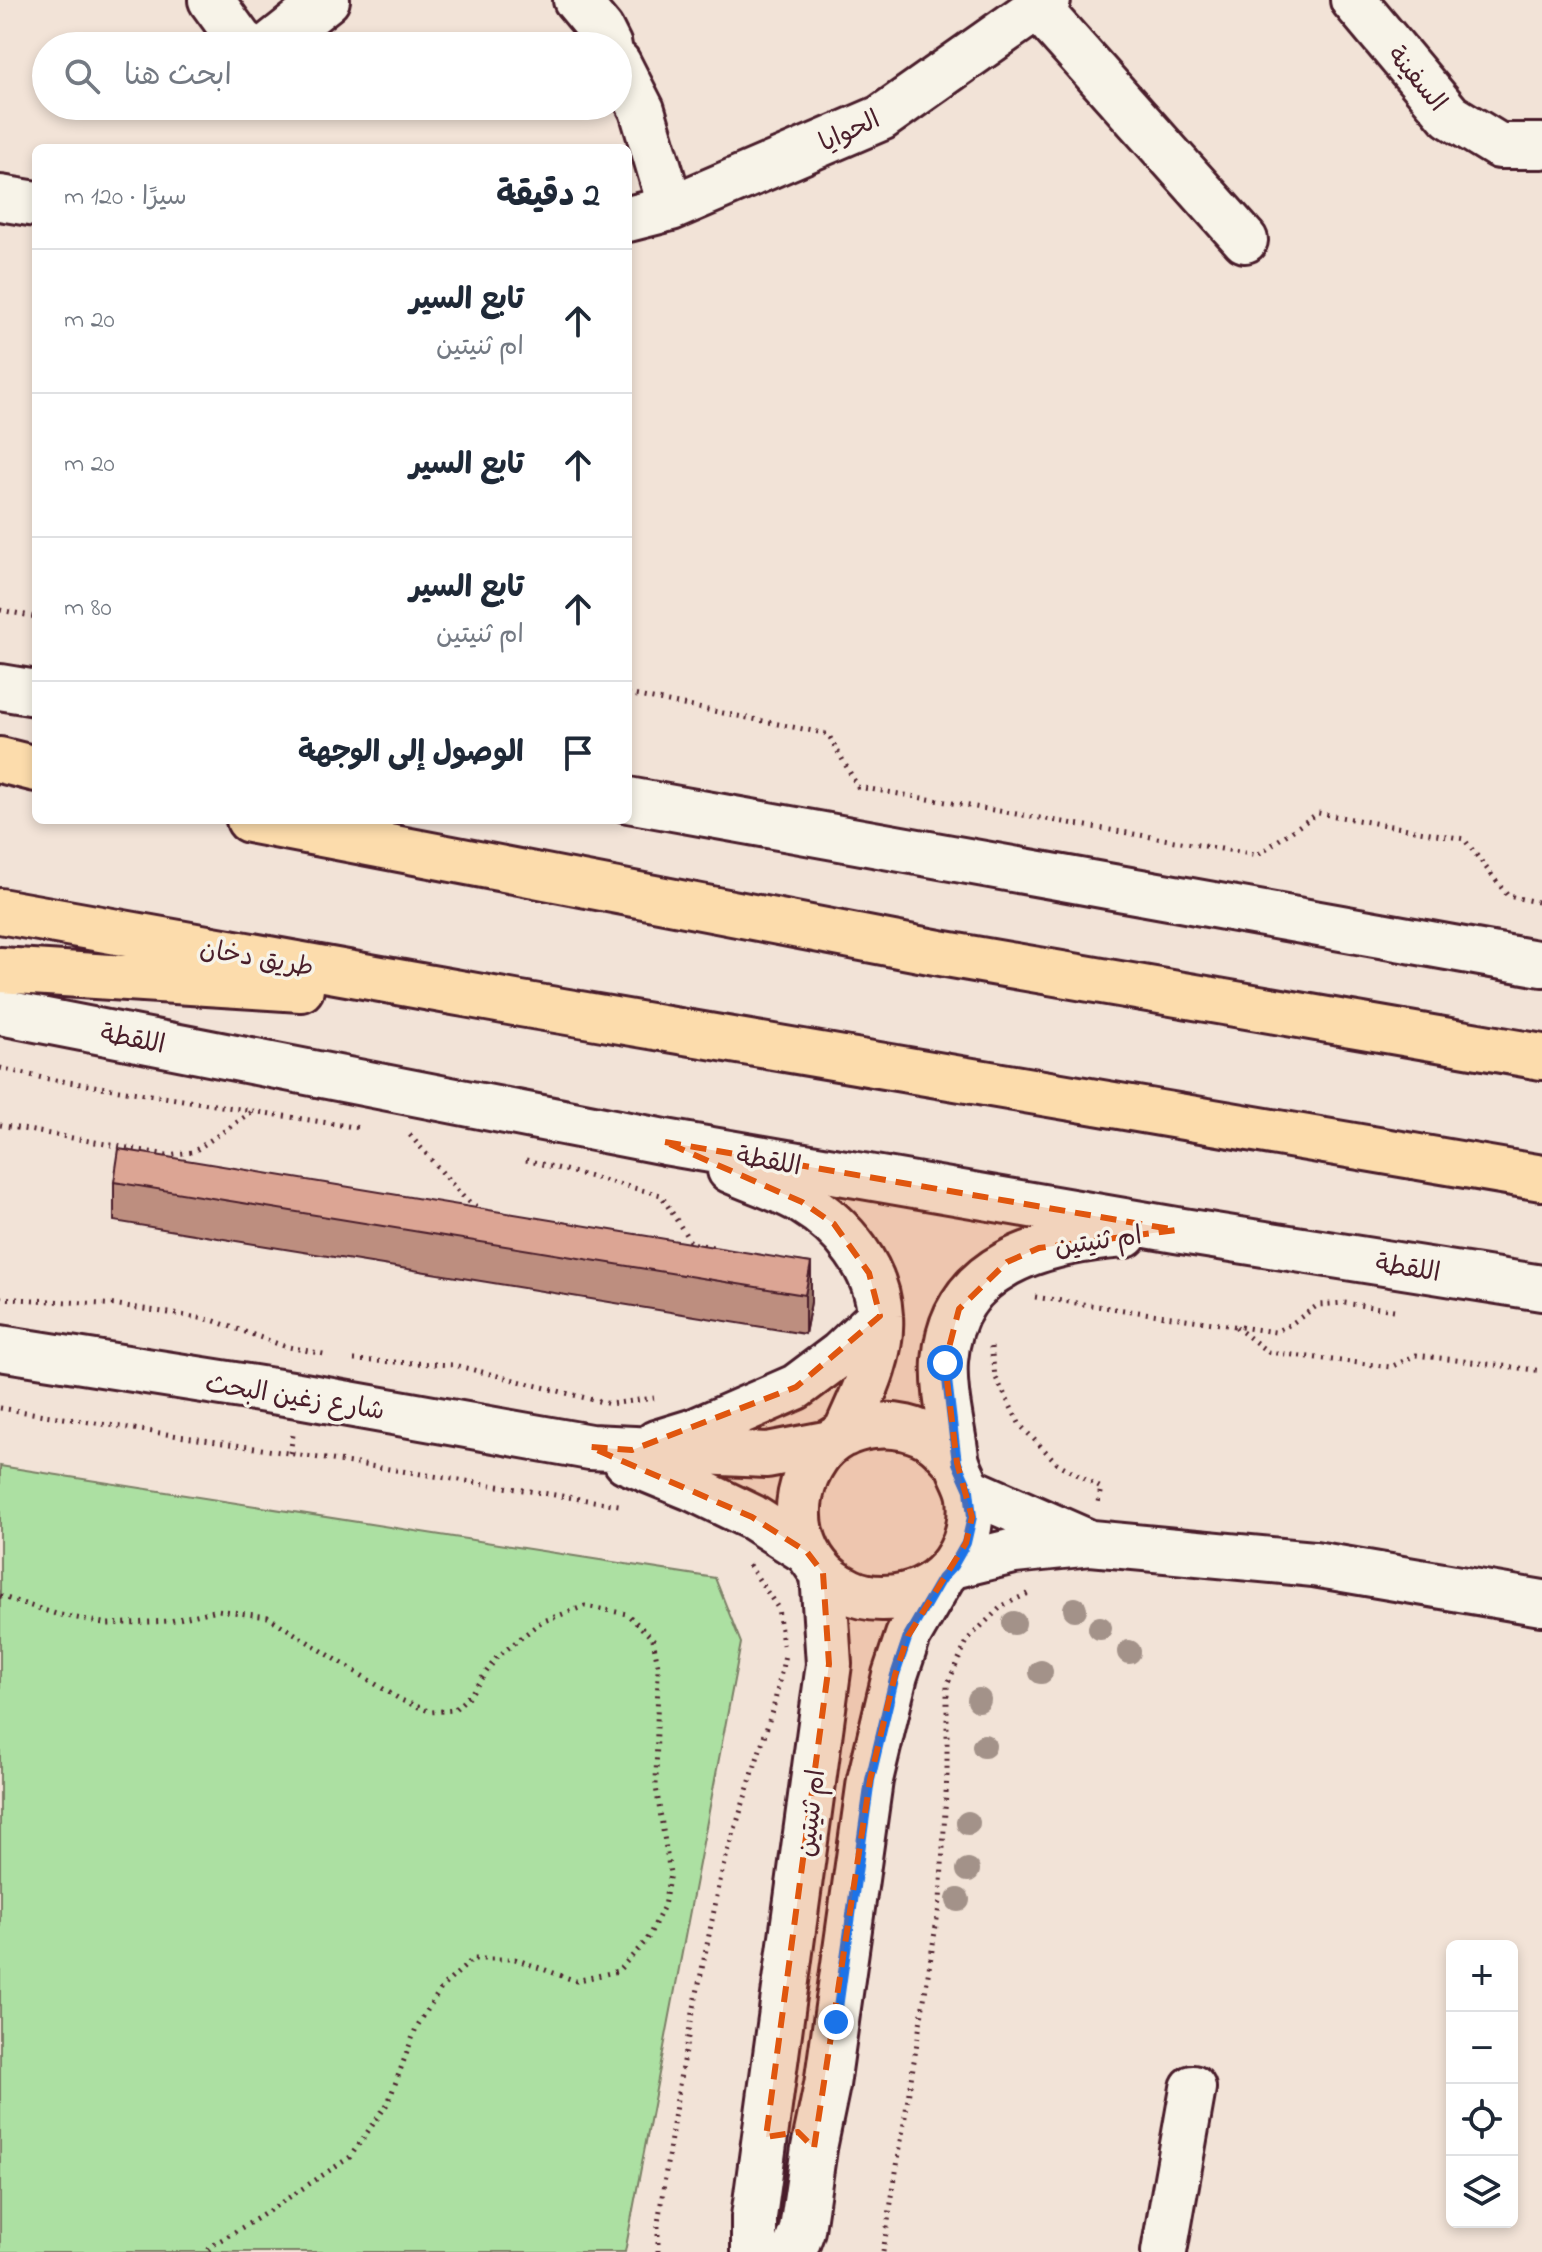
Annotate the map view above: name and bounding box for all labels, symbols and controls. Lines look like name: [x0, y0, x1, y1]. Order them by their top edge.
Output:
search box: [32, 32, 632, 120]
street label: السفينة: [1377, 39, 1455, 121]
icon: search: [60, 54, 104, 98]
text: ابحث هنا: [124, 55, 232, 99]
street label: الحوايا: [813, 102, 887, 163]
text: 2 دقيقة: [496, 172, 600, 222]
text: سيرًا · 120 m: [64, 179, 187, 217]
text: تابع السير: [410, 279, 524, 323]
icon: ahead: [556, 299, 600, 343]
text: 20 m: [64, 302, 115, 340]
text: ام ثنيتين: [436, 329, 524, 367]
icon: ahead: [556, 443, 600, 487]
text: تابع السير: [410, 444, 524, 488]
text: 20 m: [64, 446, 115, 484]
text: تابع السير: [410, 567, 524, 611]
icon: ahead: [556, 587, 600, 631]
text: 80 m: [64, 590, 112, 628]
text: ام ثنيتين: [436, 617, 524, 655]
icon: arrive: [556, 731, 600, 775]
text: الوصول إلى الوجهة: [298, 732, 524, 776]
street label: طريق دخان: [196, 931, 317, 989]
street label: اللقطة: [97, 1016, 168, 1066]
street label: اللقطة: [733, 1139, 804, 1187]
street label: ام ثنيتين: [1052, 1218, 1145, 1268]
street label: اللقطة: [1372, 1246, 1443, 1294]
route start: [927, 1345, 963, 1381]
street label: شارع زغين البحث: [202, 1366, 387, 1432]
street label: ام ثنيتين: [789, 1767, 837, 1859]
map controls: [1446, 1940, 1518, 2228]
button: +: [1446, 1940, 1518, 2012]
route end: [818, 2004, 854, 2040]
button: −: [1446, 2012, 1518, 2084]
button: locate: [1446, 2084, 1518, 2156]
button: layers: [1446, 2156, 1518, 2228]

